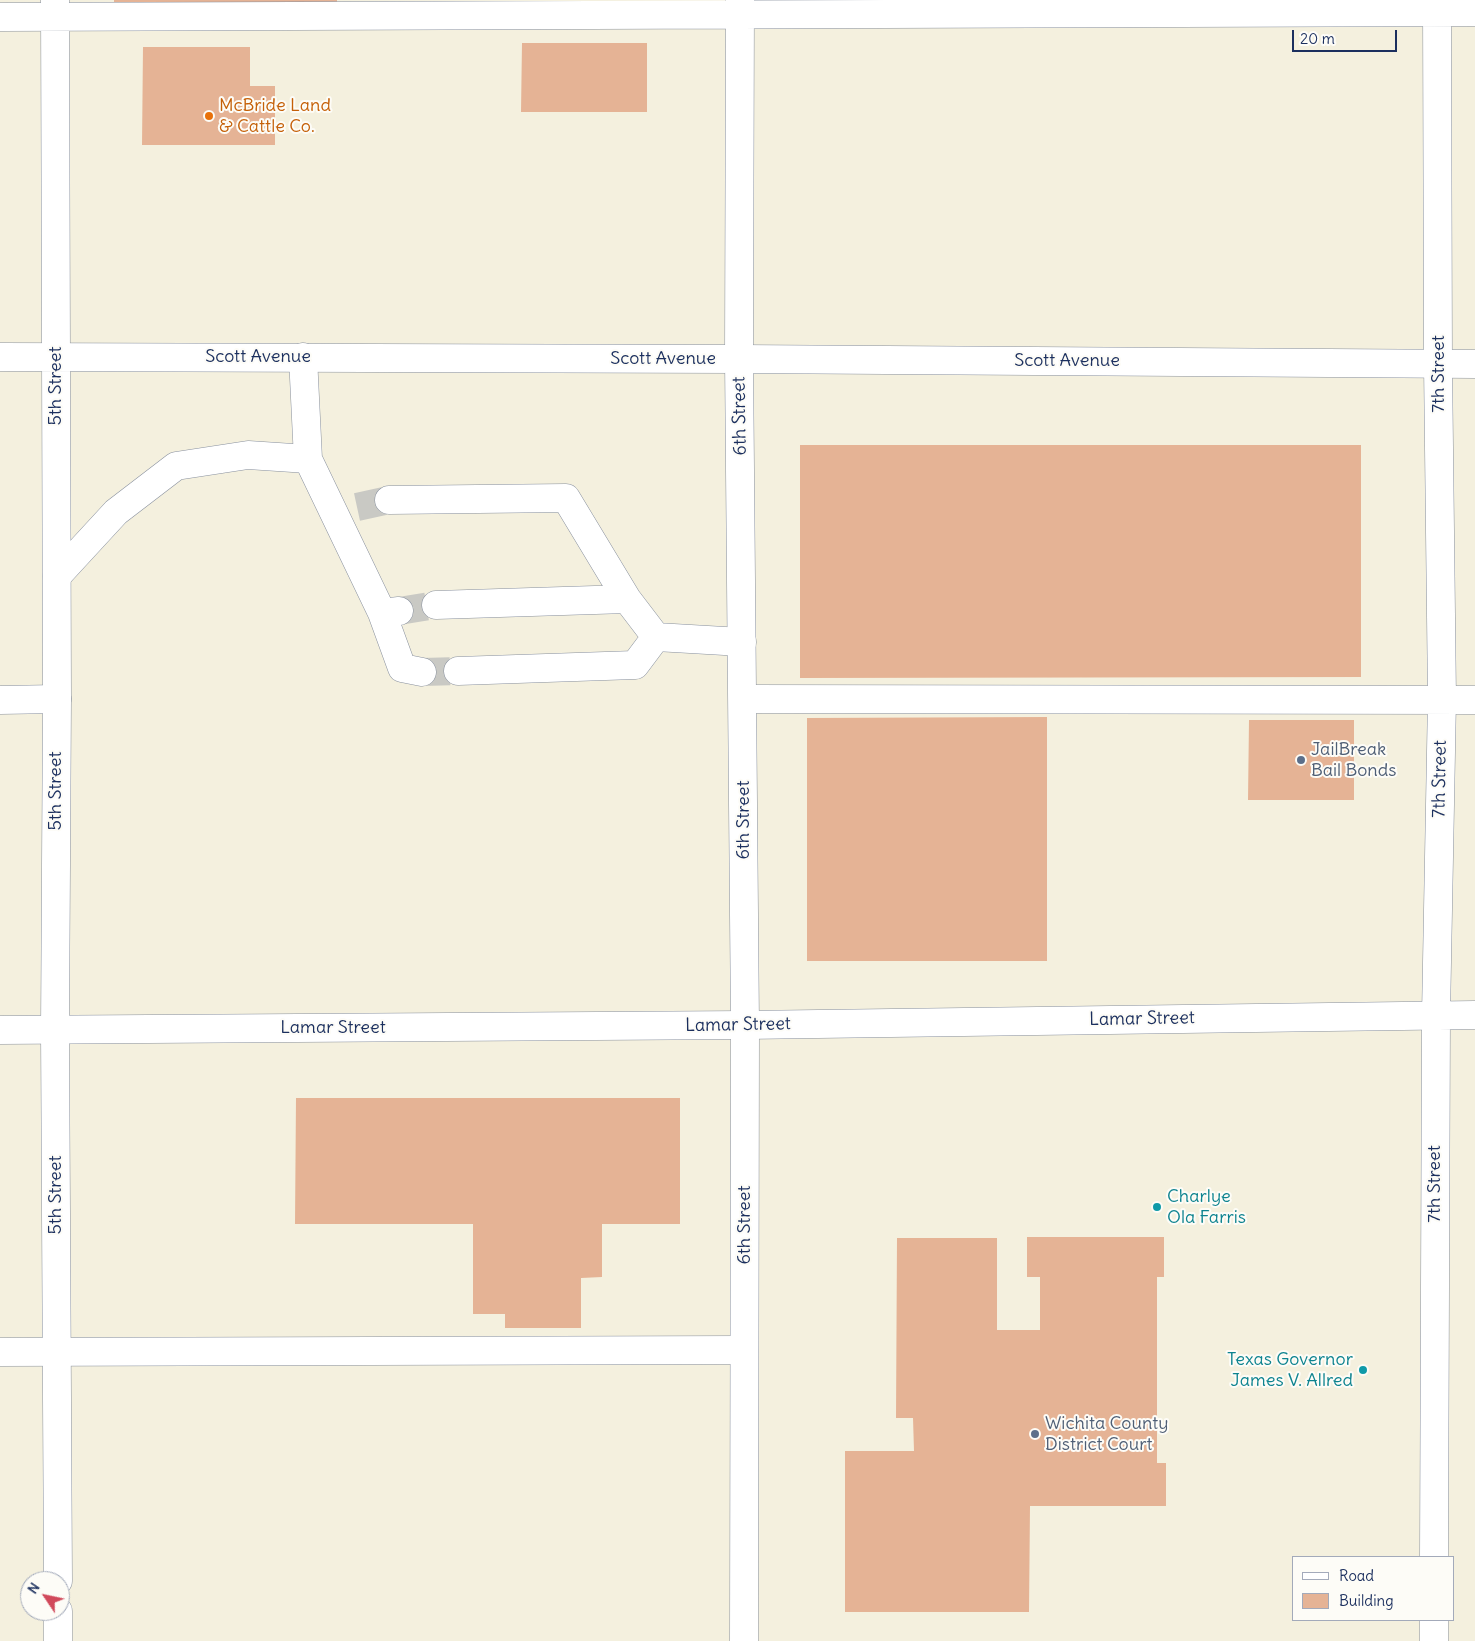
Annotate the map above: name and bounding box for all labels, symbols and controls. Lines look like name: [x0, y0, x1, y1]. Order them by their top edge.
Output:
scale bar: [1295, 20, 1400, 52]
text: 20 m: [1300, 29, 1335, 48]
place label: McBride Land & Cattle Co.: [219, 95, 331, 138]
marker: McBride Land & Cattle Co.: [203, 110, 215, 122]
street label: 7th Street: [1428, 335, 1450, 413]
street label: 5th Street: [45, 346, 67, 426]
street label: Scott Avenue: [205, 346, 311, 368]
street label: Scott Avenue: [610, 348, 716, 370]
street label: Scott Avenue: [1014, 350, 1120, 372]
street label: 6th Street: [729, 376, 751, 456]
place label: JailBreak Bail Bonds: [1311, 739, 1397, 782]
street label: 7th Street: [1429, 740, 1451, 818]
street label: 5th Street: [45, 751, 67, 831]
marker: JailBreak Bail Bonds: [1295, 754, 1307, 766]
street label: 6th Street: [733, 780, 755, 860]
street label: Lamar Street: [1089, 1007, 1195, 1031]
street label: Lamar Street: [685, 1013, 791, 1037]
street label: Lamar Street: [280, 1017, 386, 1039]
street label: 7th Street: [1424, 1145, 1446, 1223]
street label: 5th Street: [45, 1155, 67, 1235]
street label: 6th Street: [734, 1185, 756, 1265]
place label: Charlye Ola Farris: [1167, 1186, 1246, 1228]
marker: Charlye Ola Farris: [1151, 1201, 1163, 1213]
place label: Texas Governor James V. Allred: [1227, 1349, 1353, 1392]
marker: Texas Governor James V. Allred: [1357, 1364, 1369, 1376]
place label: Wichita County District Court: [1045, 1413, 1168, 1456]
marker: Wichita County District Court: [1029, 1428, 1041, 1440]
legend: [1292, 1556, 1455, 1621]
text: Road: [1339, 1566, 1374, 1585]
north arrow: [20, 1571, 70, 1621]
text: N: [23, 1579, 44, 1597]
text: Building: [1339, 1591, 1394, 1610]

